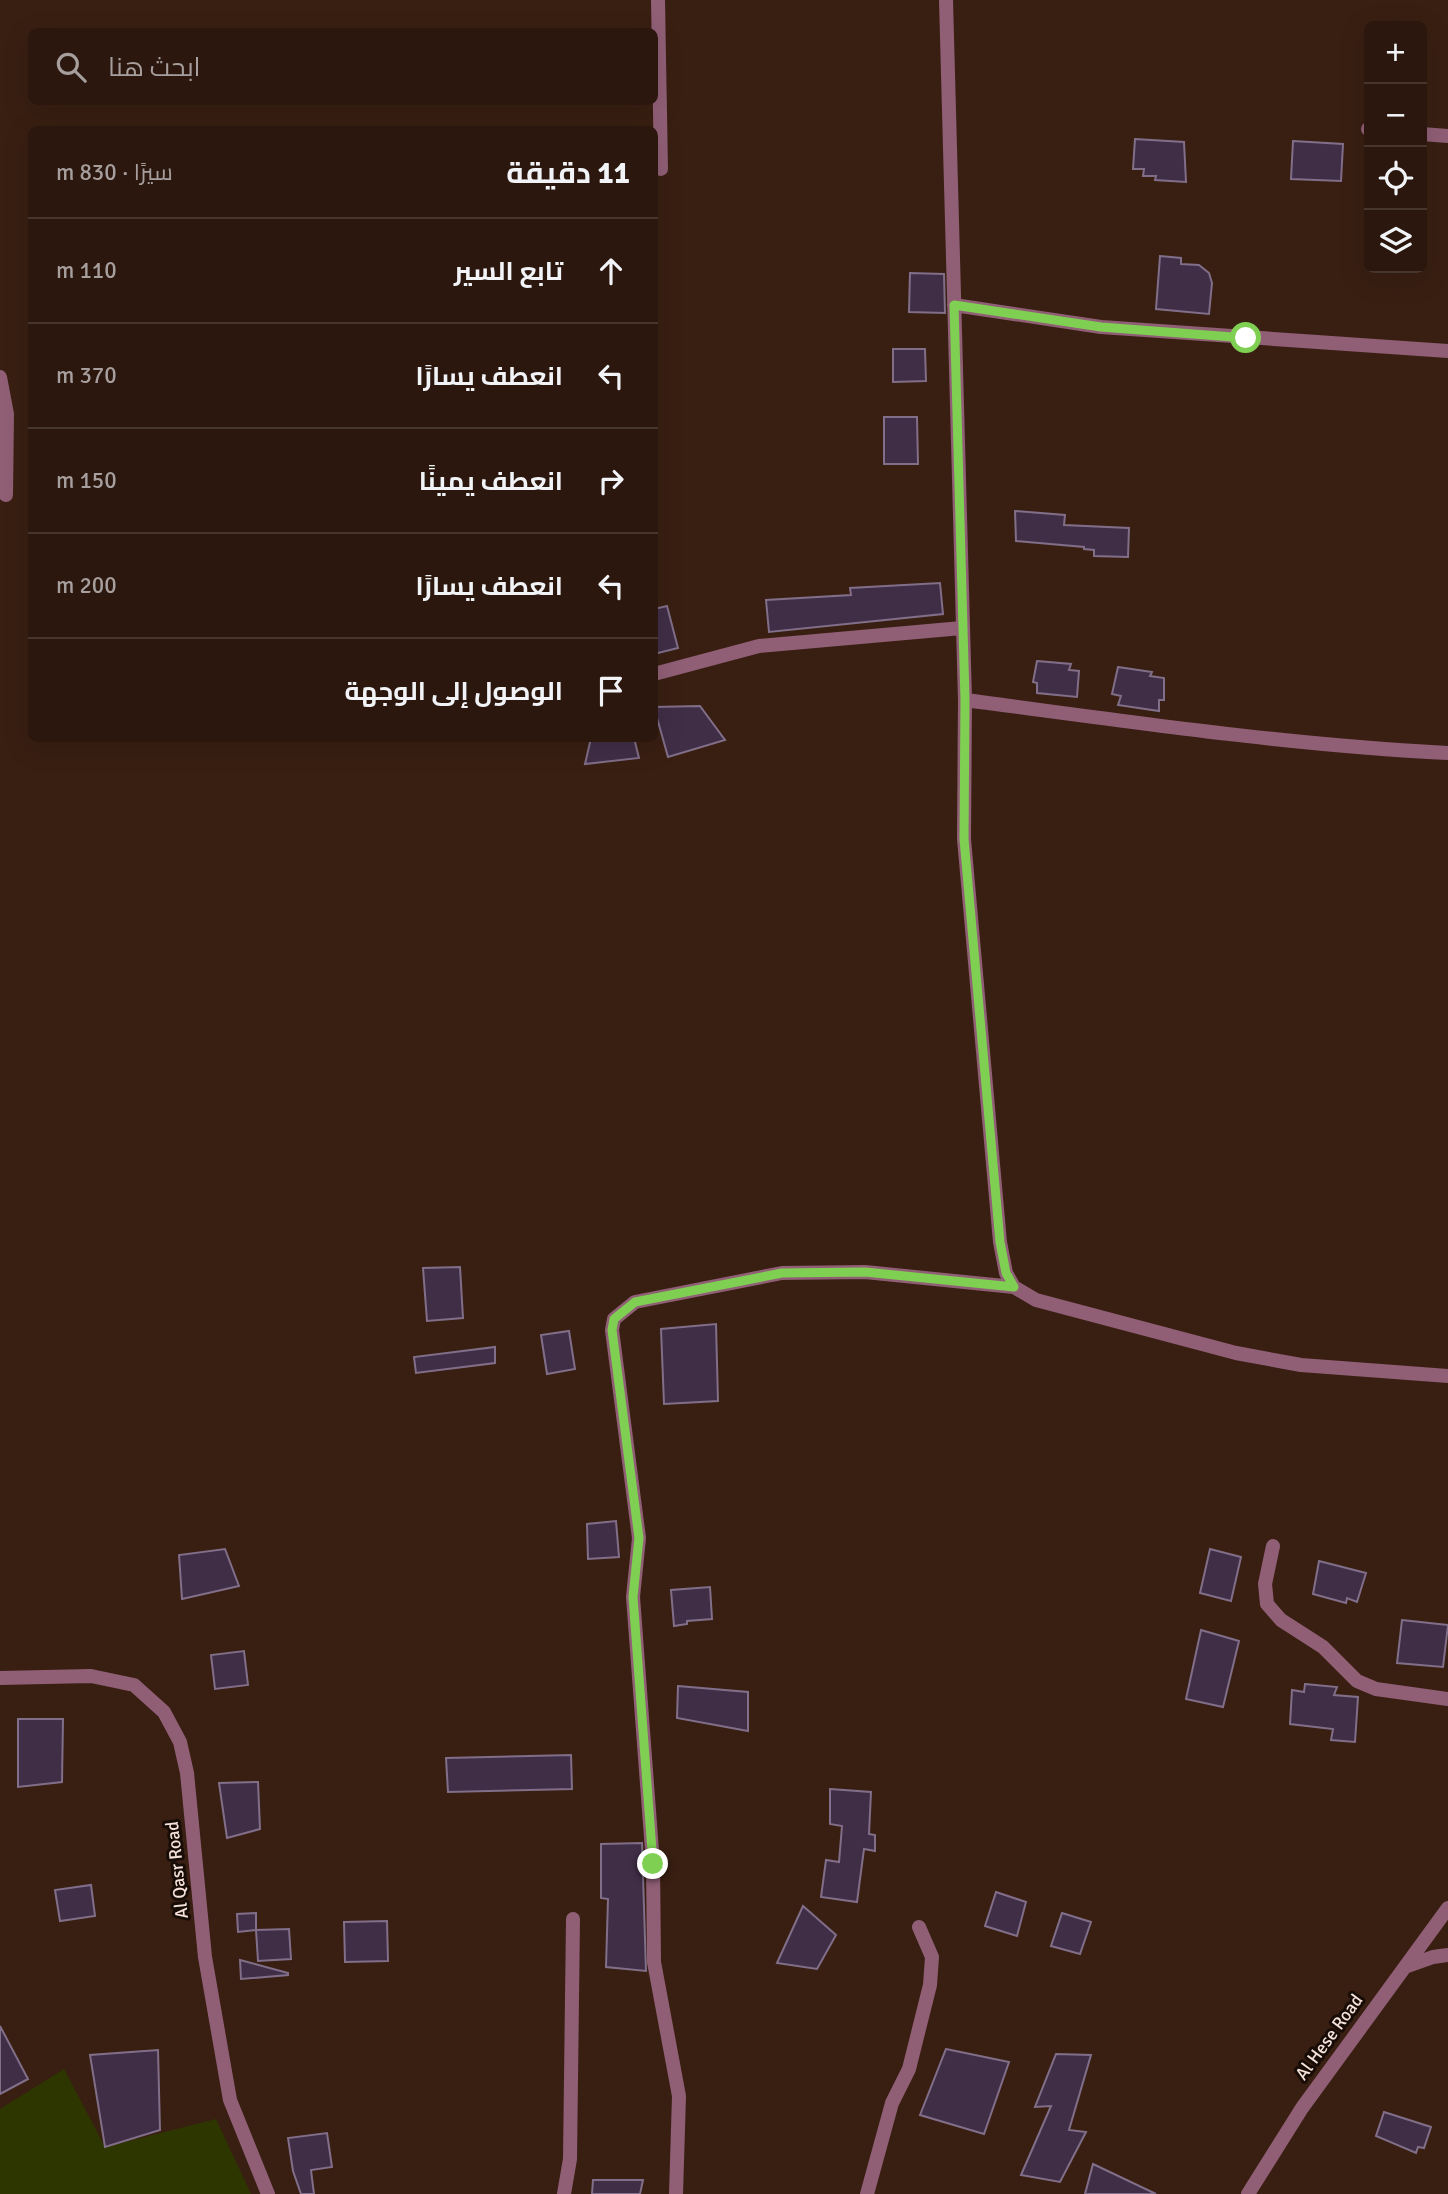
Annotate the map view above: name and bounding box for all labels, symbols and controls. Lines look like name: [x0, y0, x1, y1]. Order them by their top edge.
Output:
map controls: [1364, 21, 1427, 273]
button: +: [1364, 21, 1427, 84]
search box: [28, 28, 658, 105]
icon: search: [52, 48, 90, 86]
text: ابحث هنا: [108, 52, 201, 84]
button: −: [1364, 84, 1427, 147]
button: locate: [1364, 147, 1427, 210]
text: 11 دقيقة: [506, 155, 630, 192]
text: سيرًا · 830 m: [56, 158, 173, 187]
button: layers: [1364, 210, 1427, 273]
icon: ahead: [592, 252, 630, 290]
text: 110 m: [56, 256, 117, 285]
text: تابع السير: [454, 256, 563, 288]
route start: [1230, 322, 1261, 353]
icon: left: [592, 357, 630, 395]
text: 370 m: [56, 361, 117, 390]
text: انعطف يسارًا: [415, 361, 563, 393]
icon: right: [592, 462, 630, 500]
text: 150 m: [56, 466, 117, 495]
text: انعطف يمينًا: [419, 466, 563, 498]
icon: left: [592, 567, 630, 605]
text: 200 m: [56, 571, 117, 600]
text: انعطف يسارًا: [415, 571, 563, 603]
icon: arrive: [592, 672, 630, 710]
text: الوصول إلى الوجهة: [344, 676, 563, 708]
street label: Al Qasr Road: [161, 1820, 193, 1920]
route end: [637, 1848, 668, 1879]
street label: Al Hese Road: [1291, 1990, 1367, 2084]

